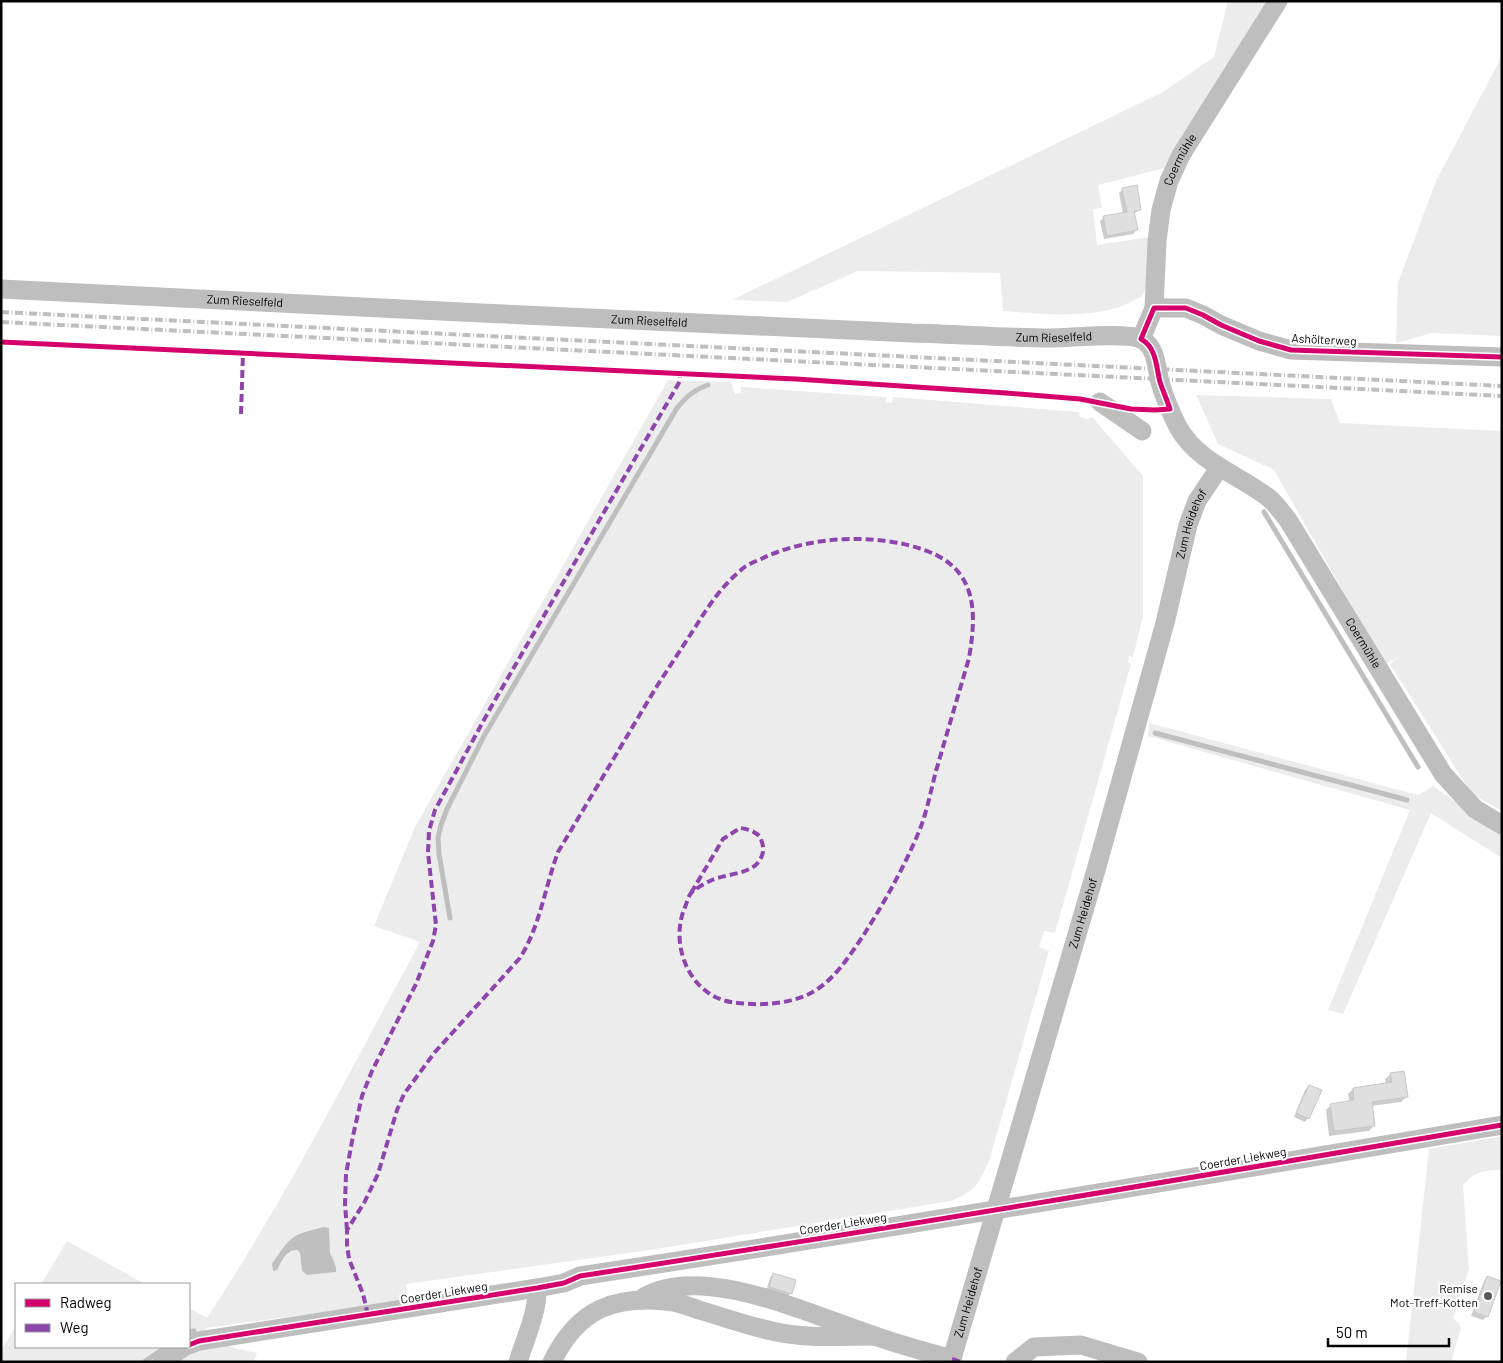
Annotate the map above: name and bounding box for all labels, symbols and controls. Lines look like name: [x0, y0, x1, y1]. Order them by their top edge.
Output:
street label: Coermühle: [1160, 131, 1199, 187]
street label: Zum Rieselfeld: [206, 291, 283, 309]
street label: Zum Rieselfeld: [611, 311, 688, 329]
street label: Zum Rieselfeld: [1015, 328, 1092, 344]
street label: Ashölterweg: [1291, 330, 1357, 348]
street label: Zum Heidehof: [1172, 486, 1209, 560]
street label: Coermühle: [1343, 615, 1385, 670]
street label: Zum Heidehof: [1065, 876, 1099, 950]
street label: Coerder Liekweg: [1198, 1144, 1287, 1173]
street label: Coerder Liekweg: [798, 1209, 887, 1237]
street label: Zum Heidehof: [951, 1265, 985, 1339]
street label: Coerder Liekweg: [399, 1278, 488, 1306]
place label: Remise Mot-Treff-Kotten: [1390, 1281, 1478, 1309]
legend: [15, 1283, 190, 1348]
marker: Remise Mot-Treff-Kotten: [1482, 1290, 1494, 1302]
text: Radweg: [60, 1293, 112, 1311]
scale bar: [1328, 1316, 1449, 1348]
text: Weg: [60, 1318, 88, 1336]
text: 50 m: [1336, 1323, 1368, 1341]

